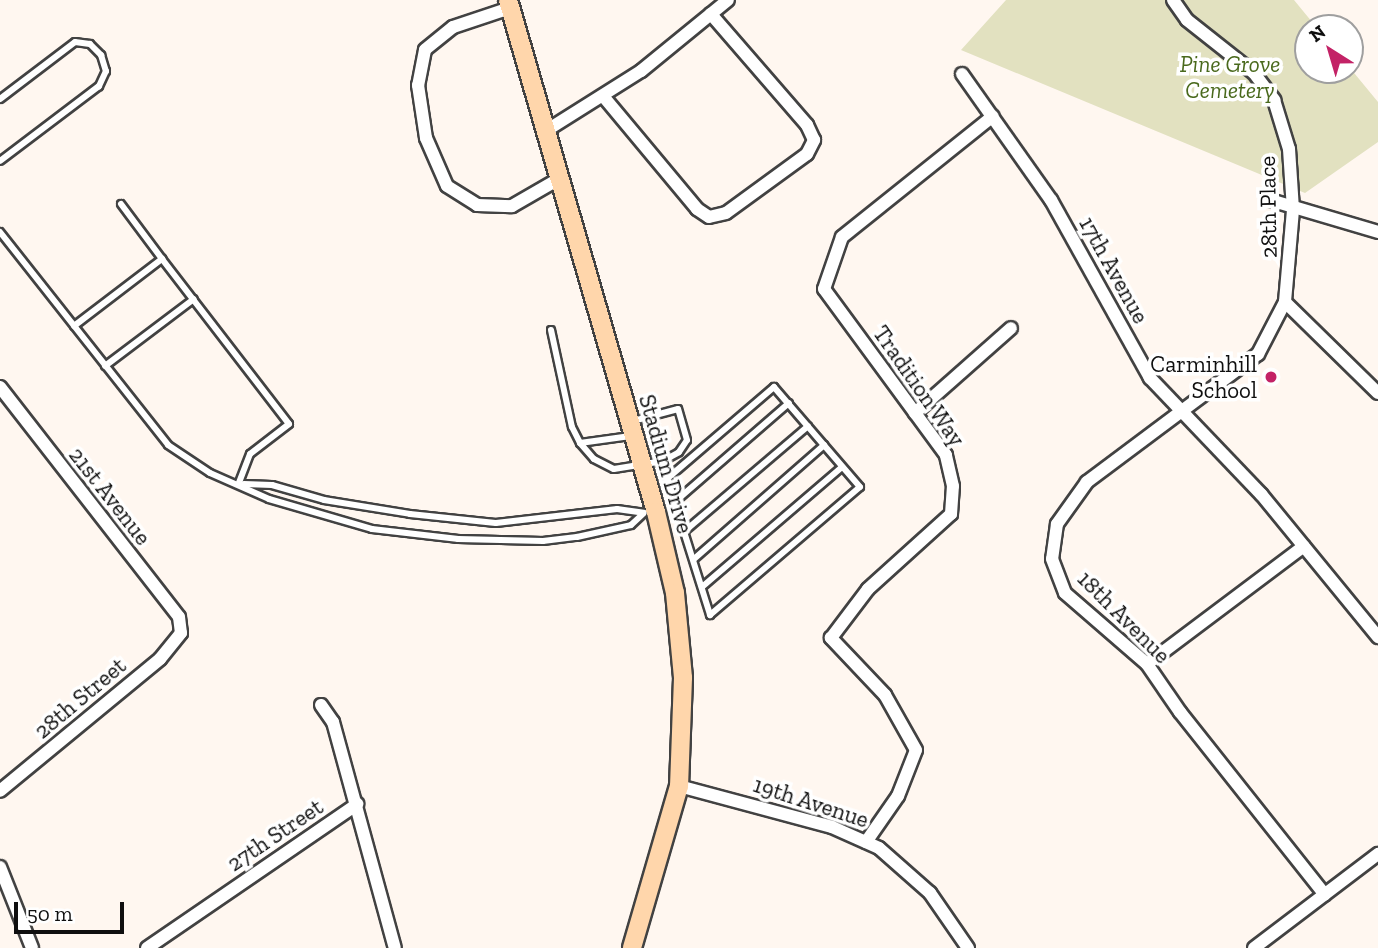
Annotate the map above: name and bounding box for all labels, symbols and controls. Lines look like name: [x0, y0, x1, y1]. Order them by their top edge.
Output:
north arrow: [1294, 14, 1364, 84]
text: N: [1305, 20, 1330, 47]
park label: Pine Grove Cemetery: [1180, 50, 1280, 104]
street label: 28th Place: [1253, 155, 1283, 259]
street label: 17th Avenue: [1073, 211, 1155, 329]
street label: Tradition Way: [867, 320, 971, 452]
place label: Carminhill School: [1150, 350, 1257, 404]
marker: Carminhill School: [1263, 369, 1279, 385]
street label: Stadium Drive: [633, 391, 699, 537]
street label: 21st Avenue: [63, 441, 157, 551]
street label: 18th Avenue: [1072, 565, 1176, 669]
street label: 28th Street: [28, 652, 132, 744]
street label: 19th Avenue: [749, 770, 873, 834]
street label: 27th Street: [222, 793, 328, 877]
scale bar: [18, 888, 128, 932]
text: 50 m: [27, 901, 73, 926]

